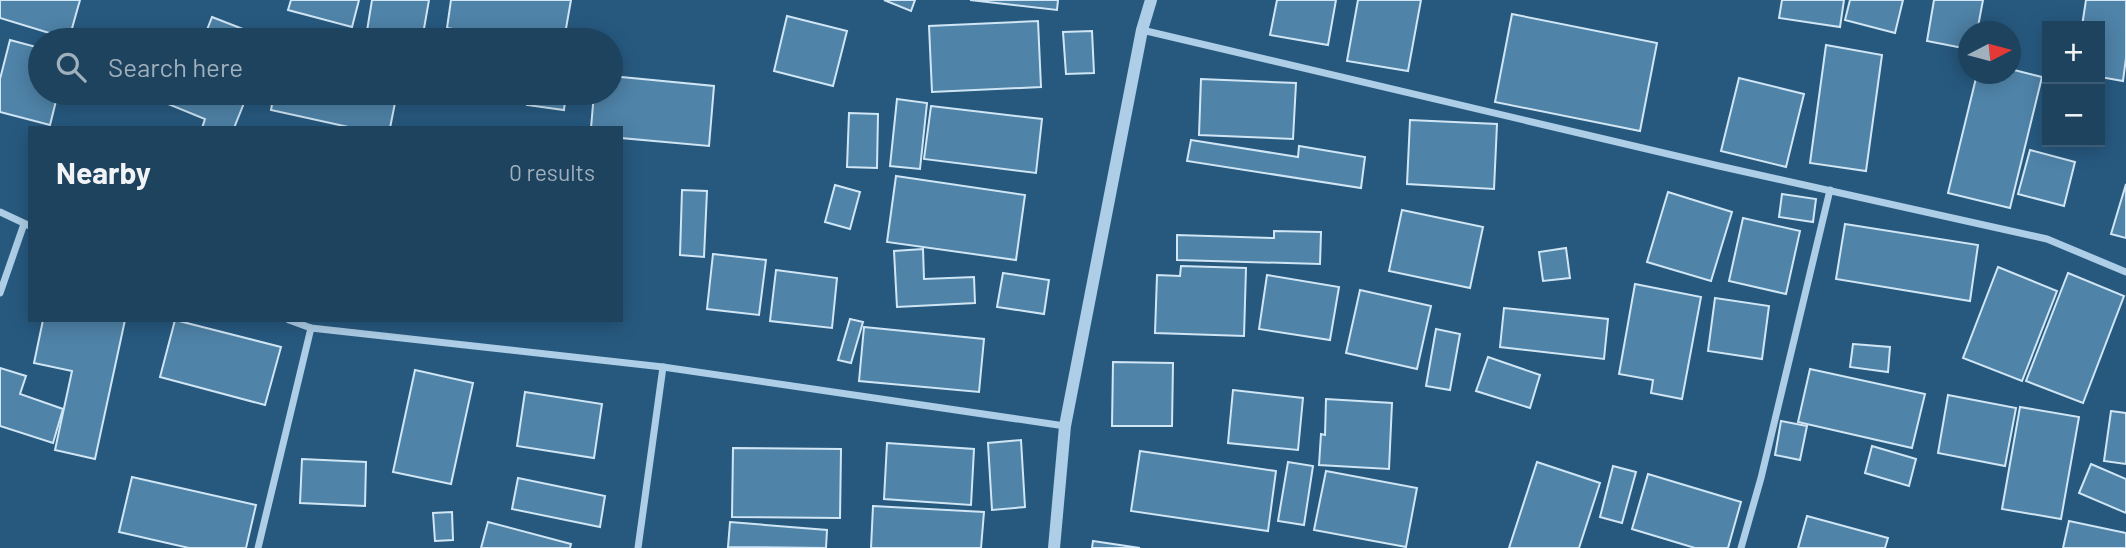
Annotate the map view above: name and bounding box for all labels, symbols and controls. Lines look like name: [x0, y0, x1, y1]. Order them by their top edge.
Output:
north arrow: [1958, 21, 2021, 84]
map controls: [2042, 21, 2105, 147]
button: +: [2042, 21, 2105, 84]
search box: [28, 28, 623, 105]
icon: search: [52, 48, 90, 86]
text: Search here: [108, 51, 243, 82]
button: −: [2042, 84, 2105, 147]
text: Nearby: [56, 154, 151, 190]
text: 0 results: [509, 158, 595, 186]

